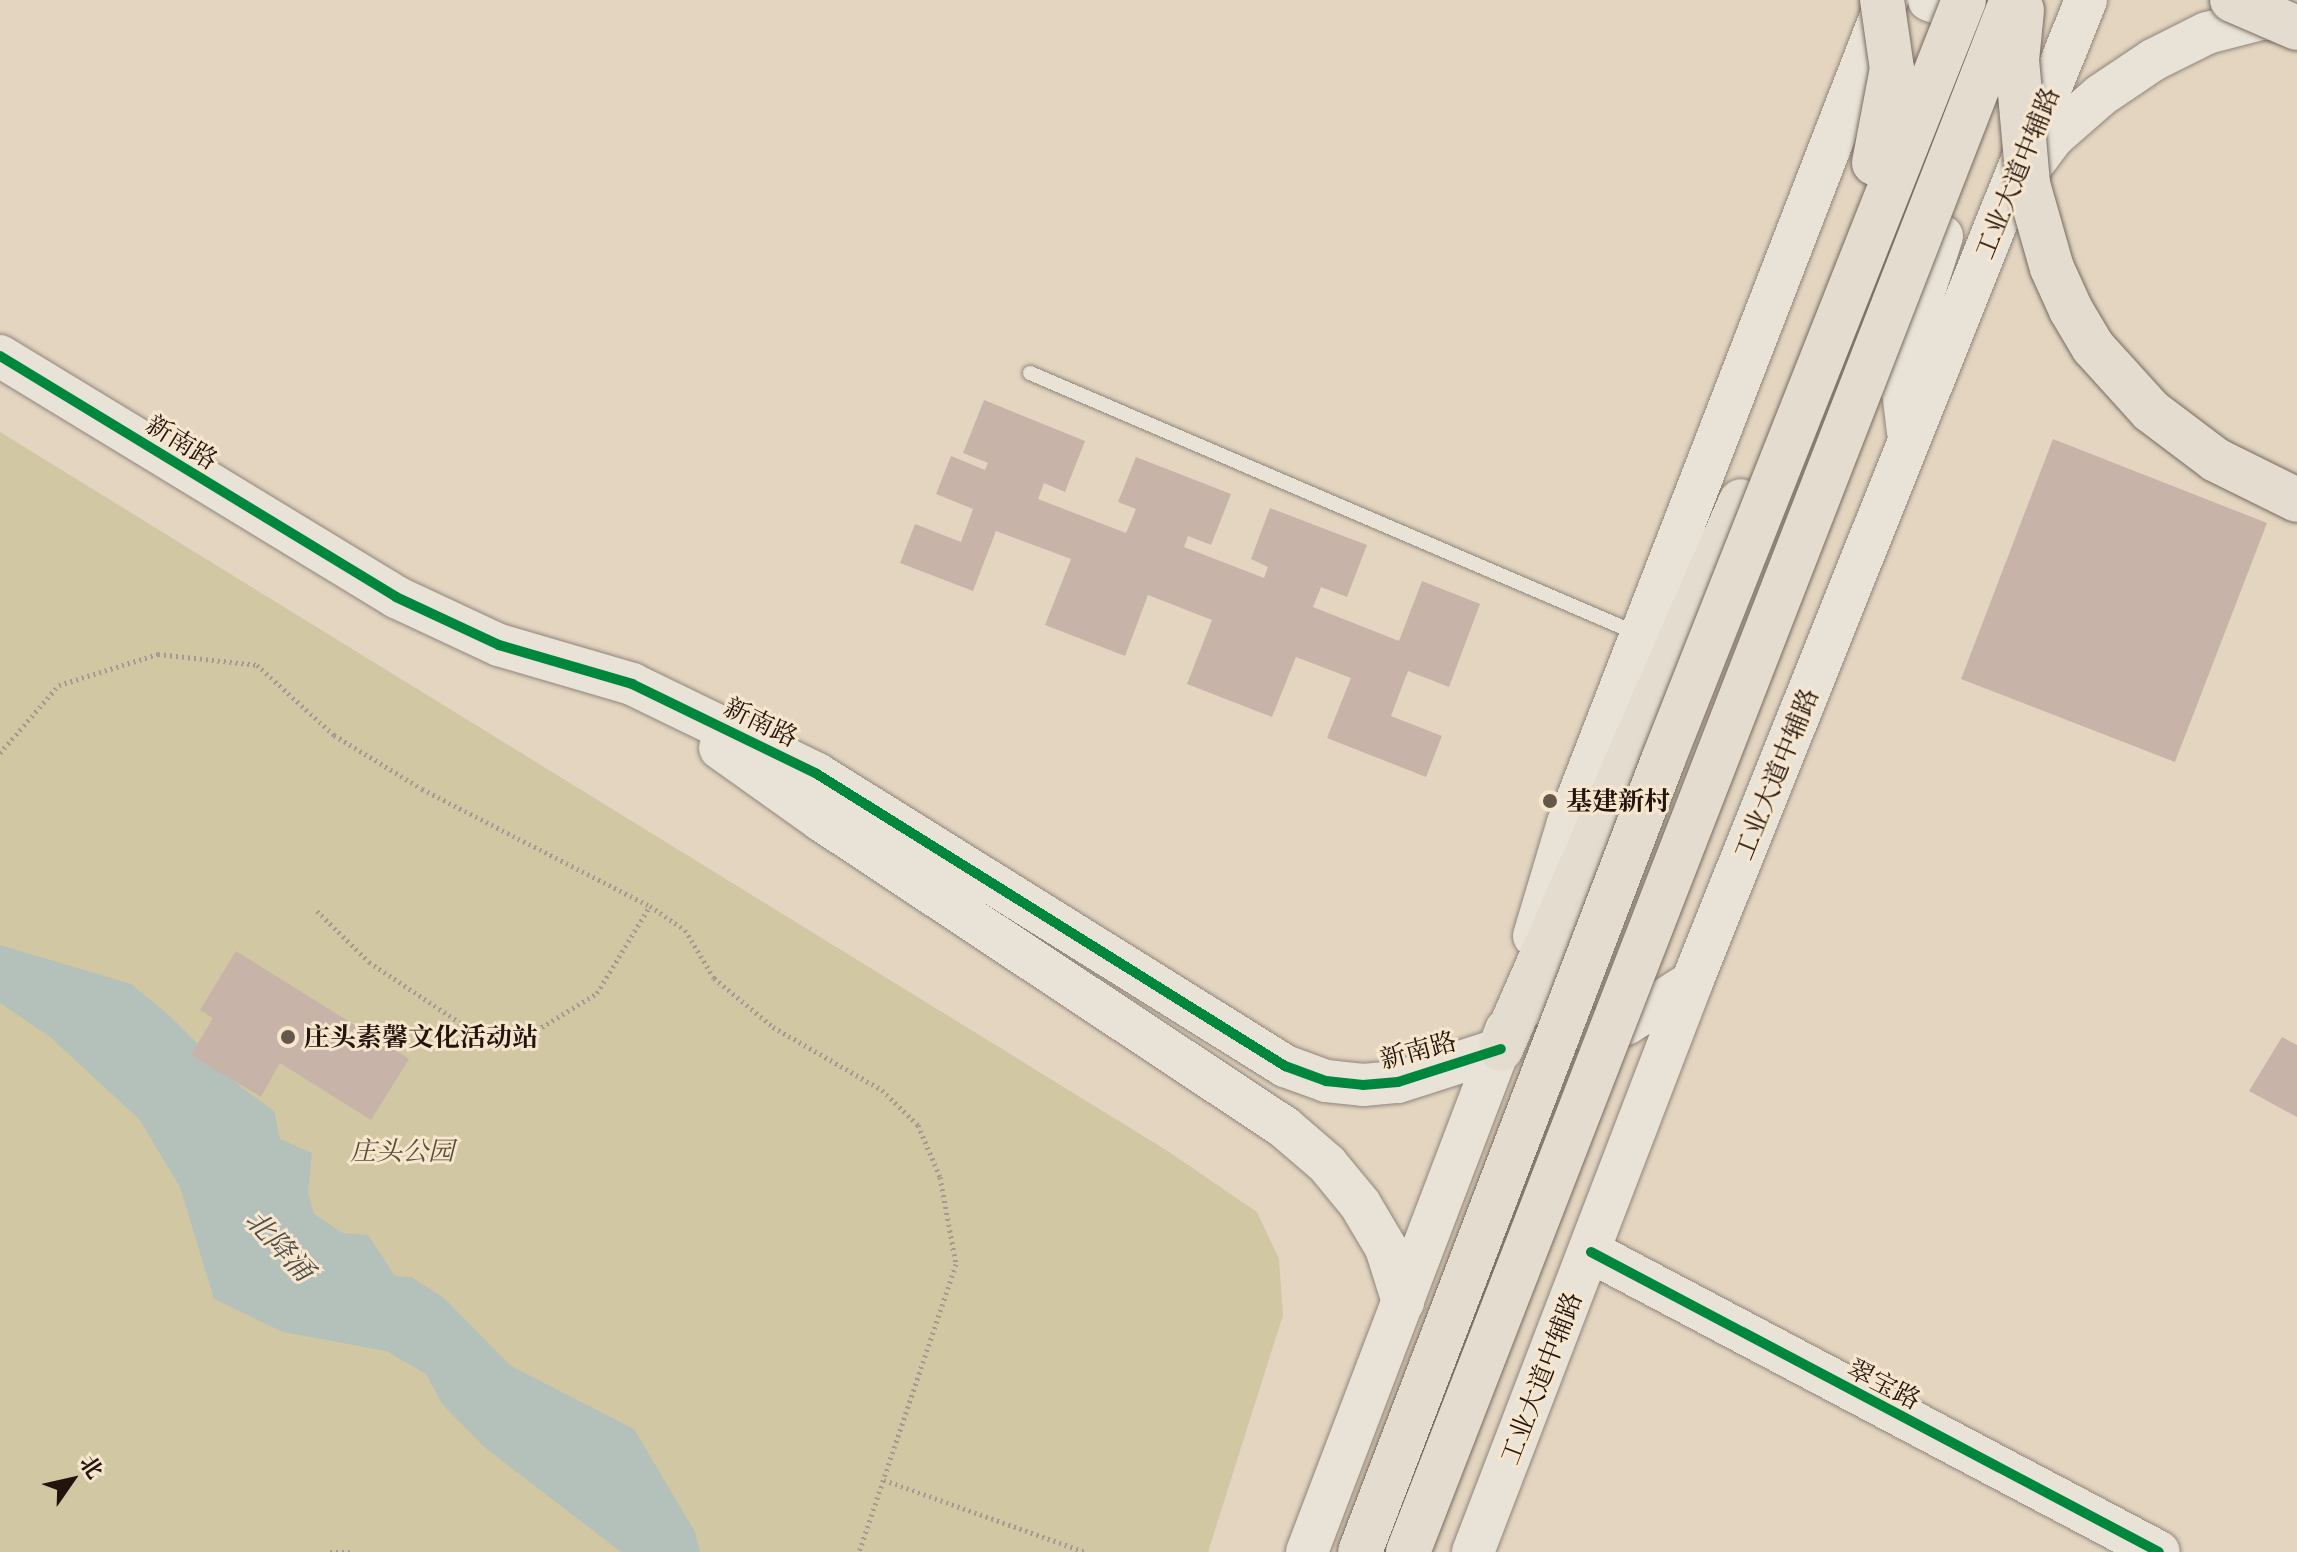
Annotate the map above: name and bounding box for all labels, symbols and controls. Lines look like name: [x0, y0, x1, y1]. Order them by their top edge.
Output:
street label: 工业大道中辅路: [1968, 83, 2066, 263]
street label: 新南路: [141, 408, 223, 476]
street label: 工业大道中辅路: [1727, 684, 1825, 864]
street label: 新南路: [719, 691, 803, 753]
place label: 基建新村: [1566, 785, 1670, 817]
marker: 基建新村: [1541, 792, 1559, 810]
place label: 庄头素馨文化活动站: [304, 1021, 538, 1053]
street label: 新南路: [1376, 1025, 1460, 1075]
marker: 庄头素馨文化活动站: [279, 1028, 297, 1046]
park label: 庄头公园: [350, 1135, 454, 1167]
water label: 北降涌: [239, 1203, 321, 1287]
street label: 工业大道中辅路: [1494, 1287, 1588, 1469]
street label: 翠宝路: [1842, 1352, 1926, 1416]
north arrow: [32, 1440, 112, 1520]
text: 北: [72, 1448, 111, 1485]

